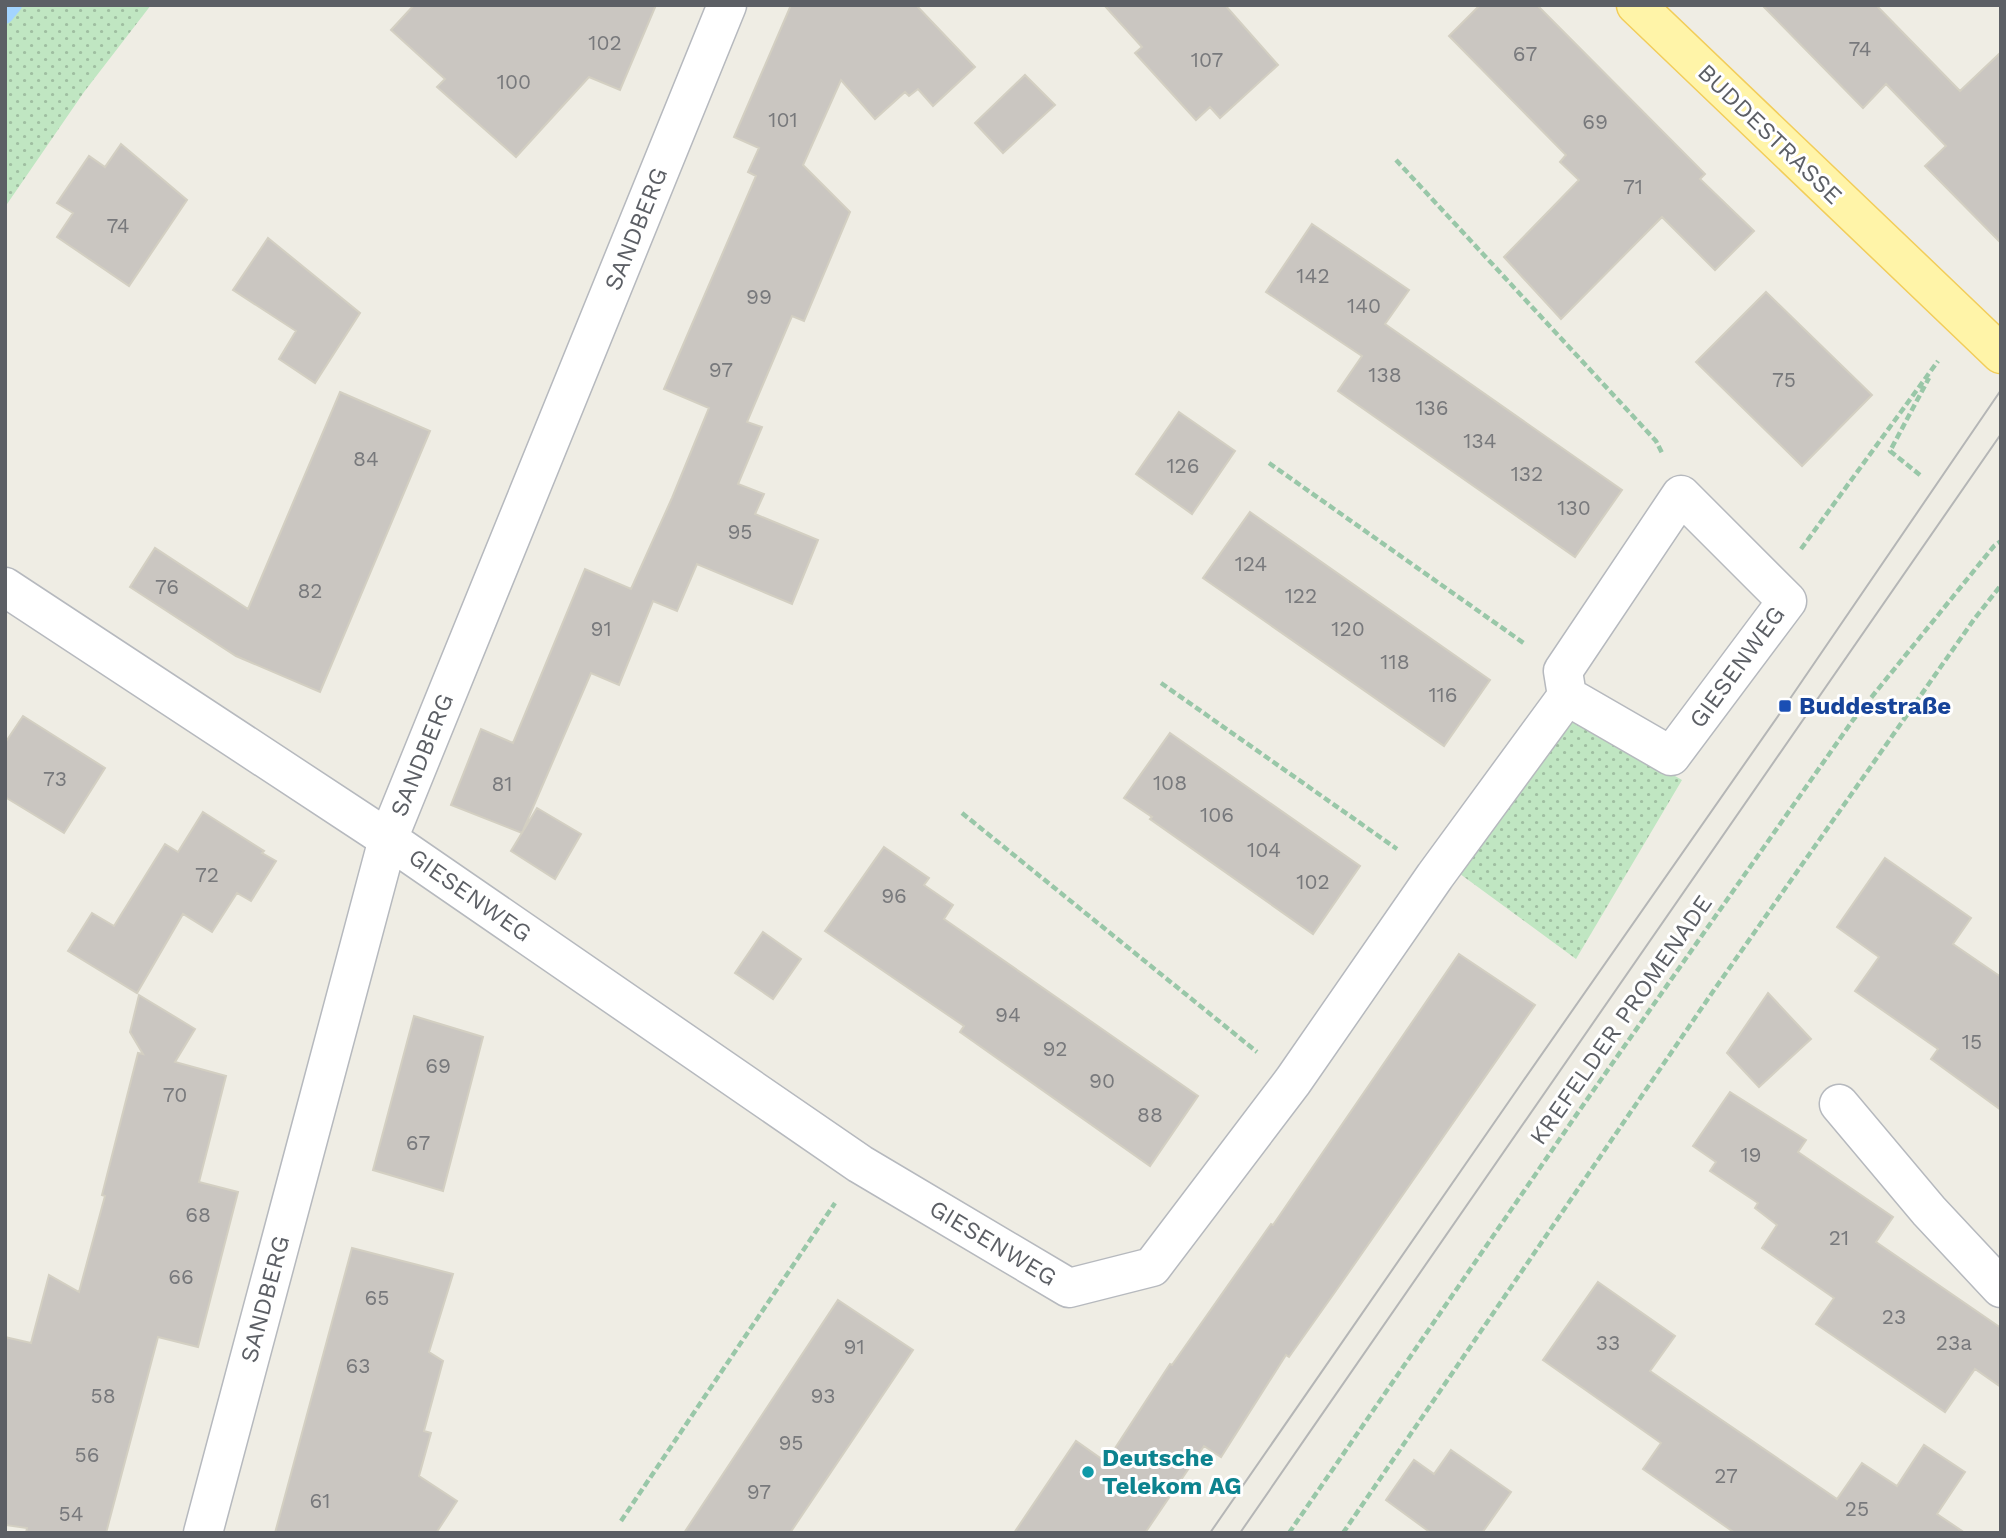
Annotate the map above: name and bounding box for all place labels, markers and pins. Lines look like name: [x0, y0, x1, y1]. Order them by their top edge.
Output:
place label: Buddestraße: [1799, 692, 1951, 720]
marker: Buddestraße: [1777, 698, 1793, 714]
place label: Deutsche Telekom AG: [1102, 1444, 1242, 1500]
marker: Deutsche Telekom AG: [1080, 1464, 1096, 1480]

